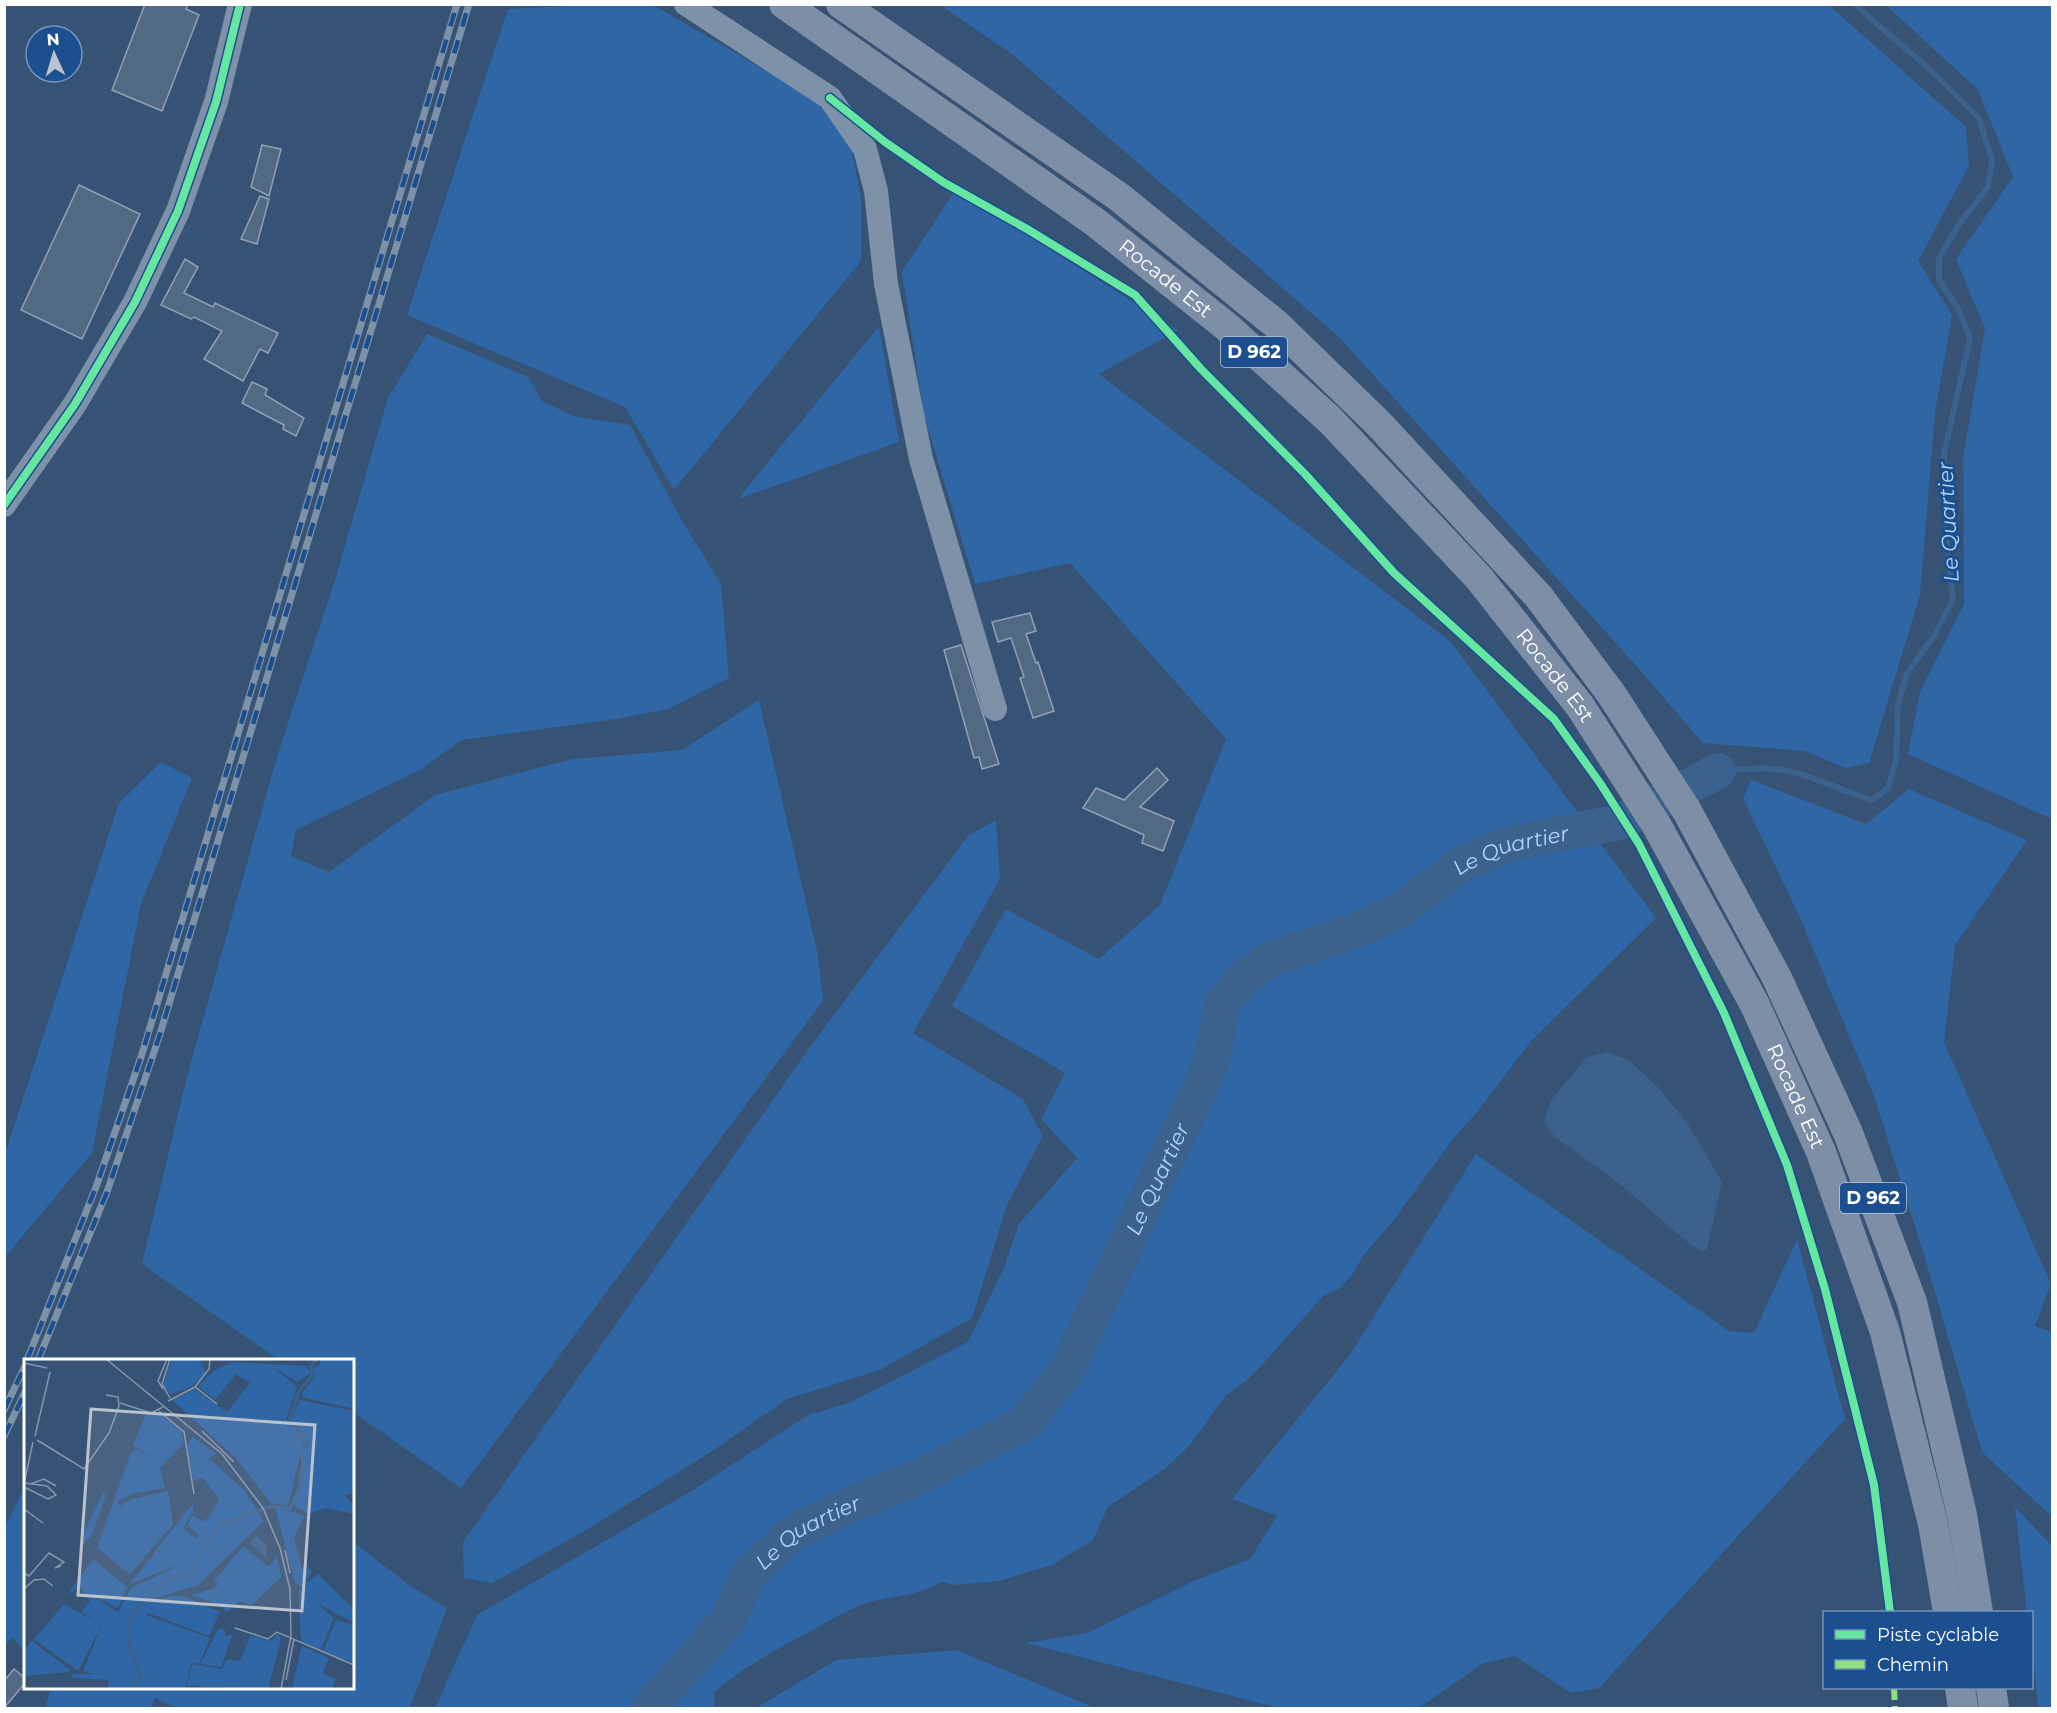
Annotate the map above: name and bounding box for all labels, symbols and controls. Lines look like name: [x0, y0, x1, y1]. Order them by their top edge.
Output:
north arrow: [24, 24, 84, 84]
text: N: [46, 30, 60, 49]
street label: Rocade Est: [1114, 234, 1217, 322]
road number: D 962: [1221, 337, 1287, 367]
water label: Le Quartier: [1932, 461, 1964, 583]
street label: Rocade Est: [1511, 624, 1599, 726]
water label: Le Quartier: [1447, 820, 1571, 880]
street label: Rocade Est: [1762, 1040, 1830, 1152]
water label: Le Quartier: [1120, 1119, 1194, 1239]
road number: D 962: [1840, 1183, 1906, 1213]
inset map: [24, 1359, 354, 1689]
water label: Le Quartier: [750, 1490, 864, 1574]
legend: [1823, 1611, 2033, 1689]
text: Piste cyclable: [1877, 1624, 1999, 1646]
text: Chemin: [1877, 1654, 1949, 1676]

